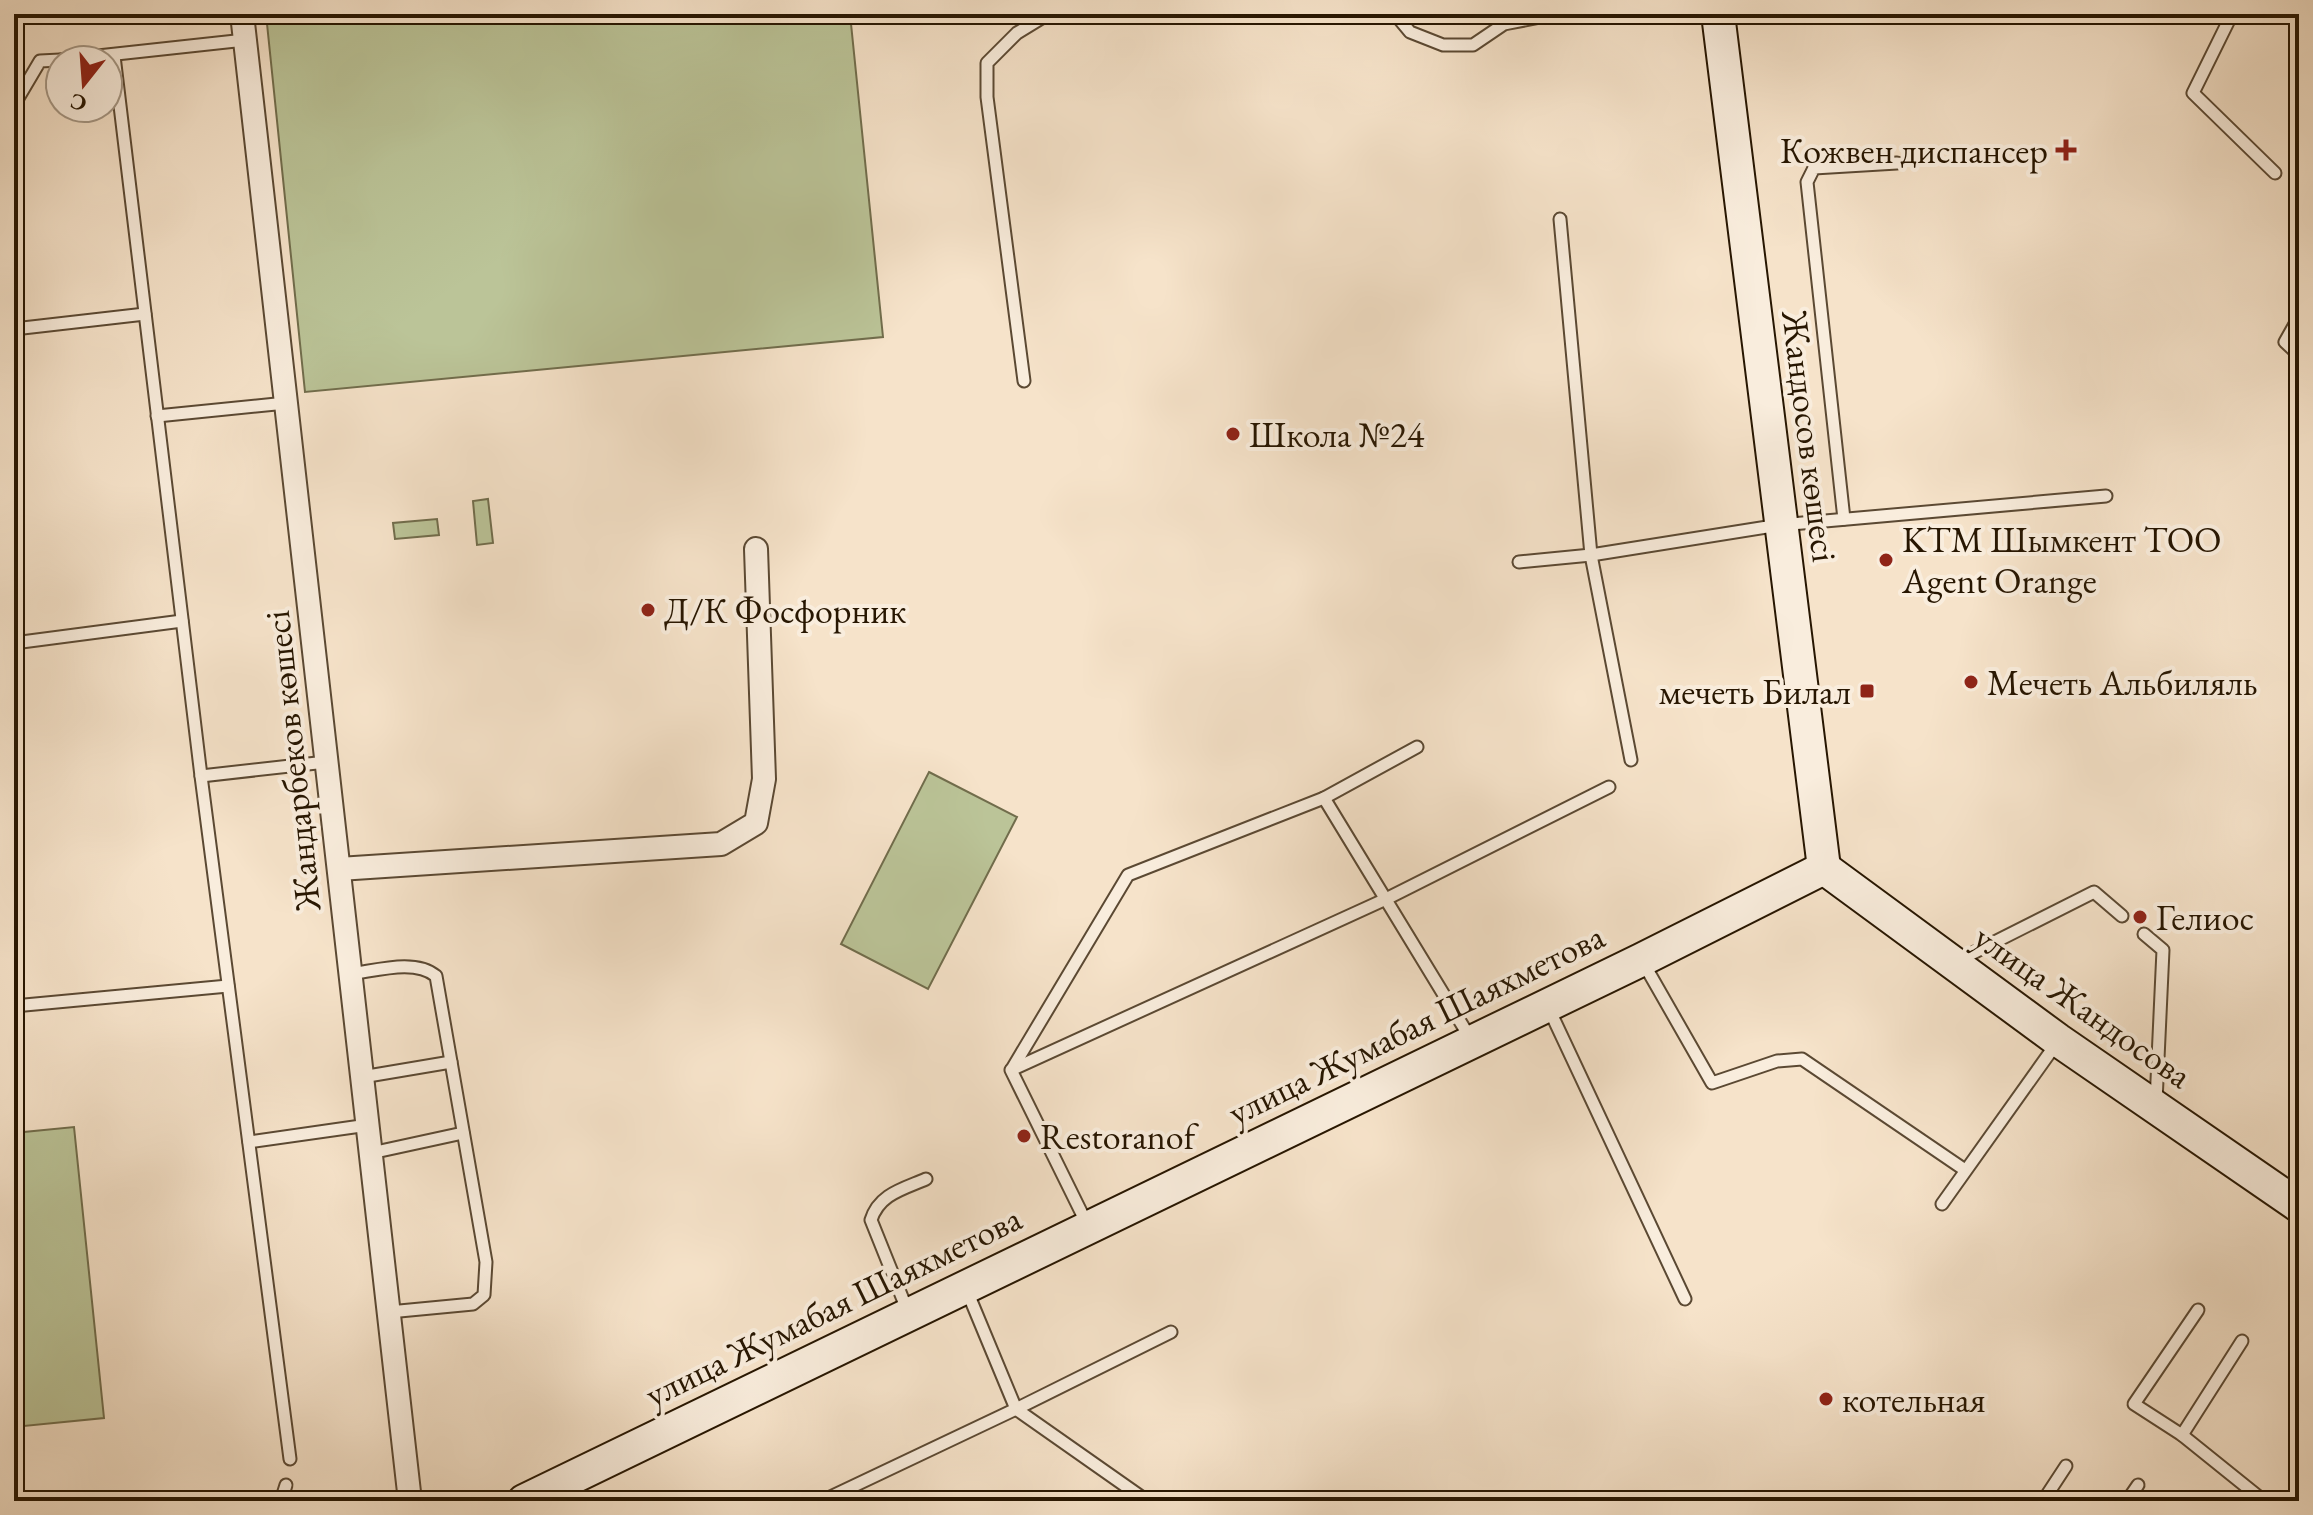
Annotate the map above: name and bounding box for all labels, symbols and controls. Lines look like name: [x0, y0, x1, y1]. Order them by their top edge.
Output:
north arrow: [44, 44, 124, 124]
text: С: [67, 86, 90, 119]
place label: Кожвен диспансер: [1780, 127, 2048, 174]
marker: Кожвен диспансер: [2055, 139, 2077, 161]
street label: Жандосов көшесі: [1771, 306, 1849, 565]
place label: Школа №24: [1249, 411, 1425, 458]
marker: Школа №24: [1224, 425, 1242, 443]
place label: KTM Шымкент ТОО Agent Orange: [1901, 516, 2222, 604]
marker: KTM Шымкент ТОО Agent Orange: [1877, 551, 1895, 569]
place label: Д/К Фосфорник: [664, 587, 907, 634]
marker: Д/К Фосфорник: [639, 601, 657, 619]
street label: Жандарбеков көшесі: [253, 608, 331, 915]
place label: Мечеть Альбиляль: [1987, 659, 2258, 706]
place label: мечеть Билал: [1659, 668, 1851, 715]
marker: Мечеть Альбиляль: [1962, 673, 1980, 691]
marker: мечеть Билал: [1858, 682, 1876, 700]
place label: Гелиос: [2156, 894, 2254, 941]
marker: Гелиос: [2131, 908, 2149, 926]
street label: улица Жумабая Шаяхметова: [1220, 912, 1613, 1136]
street label: улица Жандосова: [1965, 914, 2202, 1099]
place label: Restoranof: [1040, 1113, 1200, 1160]
marker: Restoranof: [1015, 1127, 1033, 1145]
street label: улица Жумабая Шаяхметова: [637, 1194, 1030, 1418]
place label: котельная: [1842, 1376, 1986, 1423]
marker: котельная: [1817, 1390, 1835, 1408]

